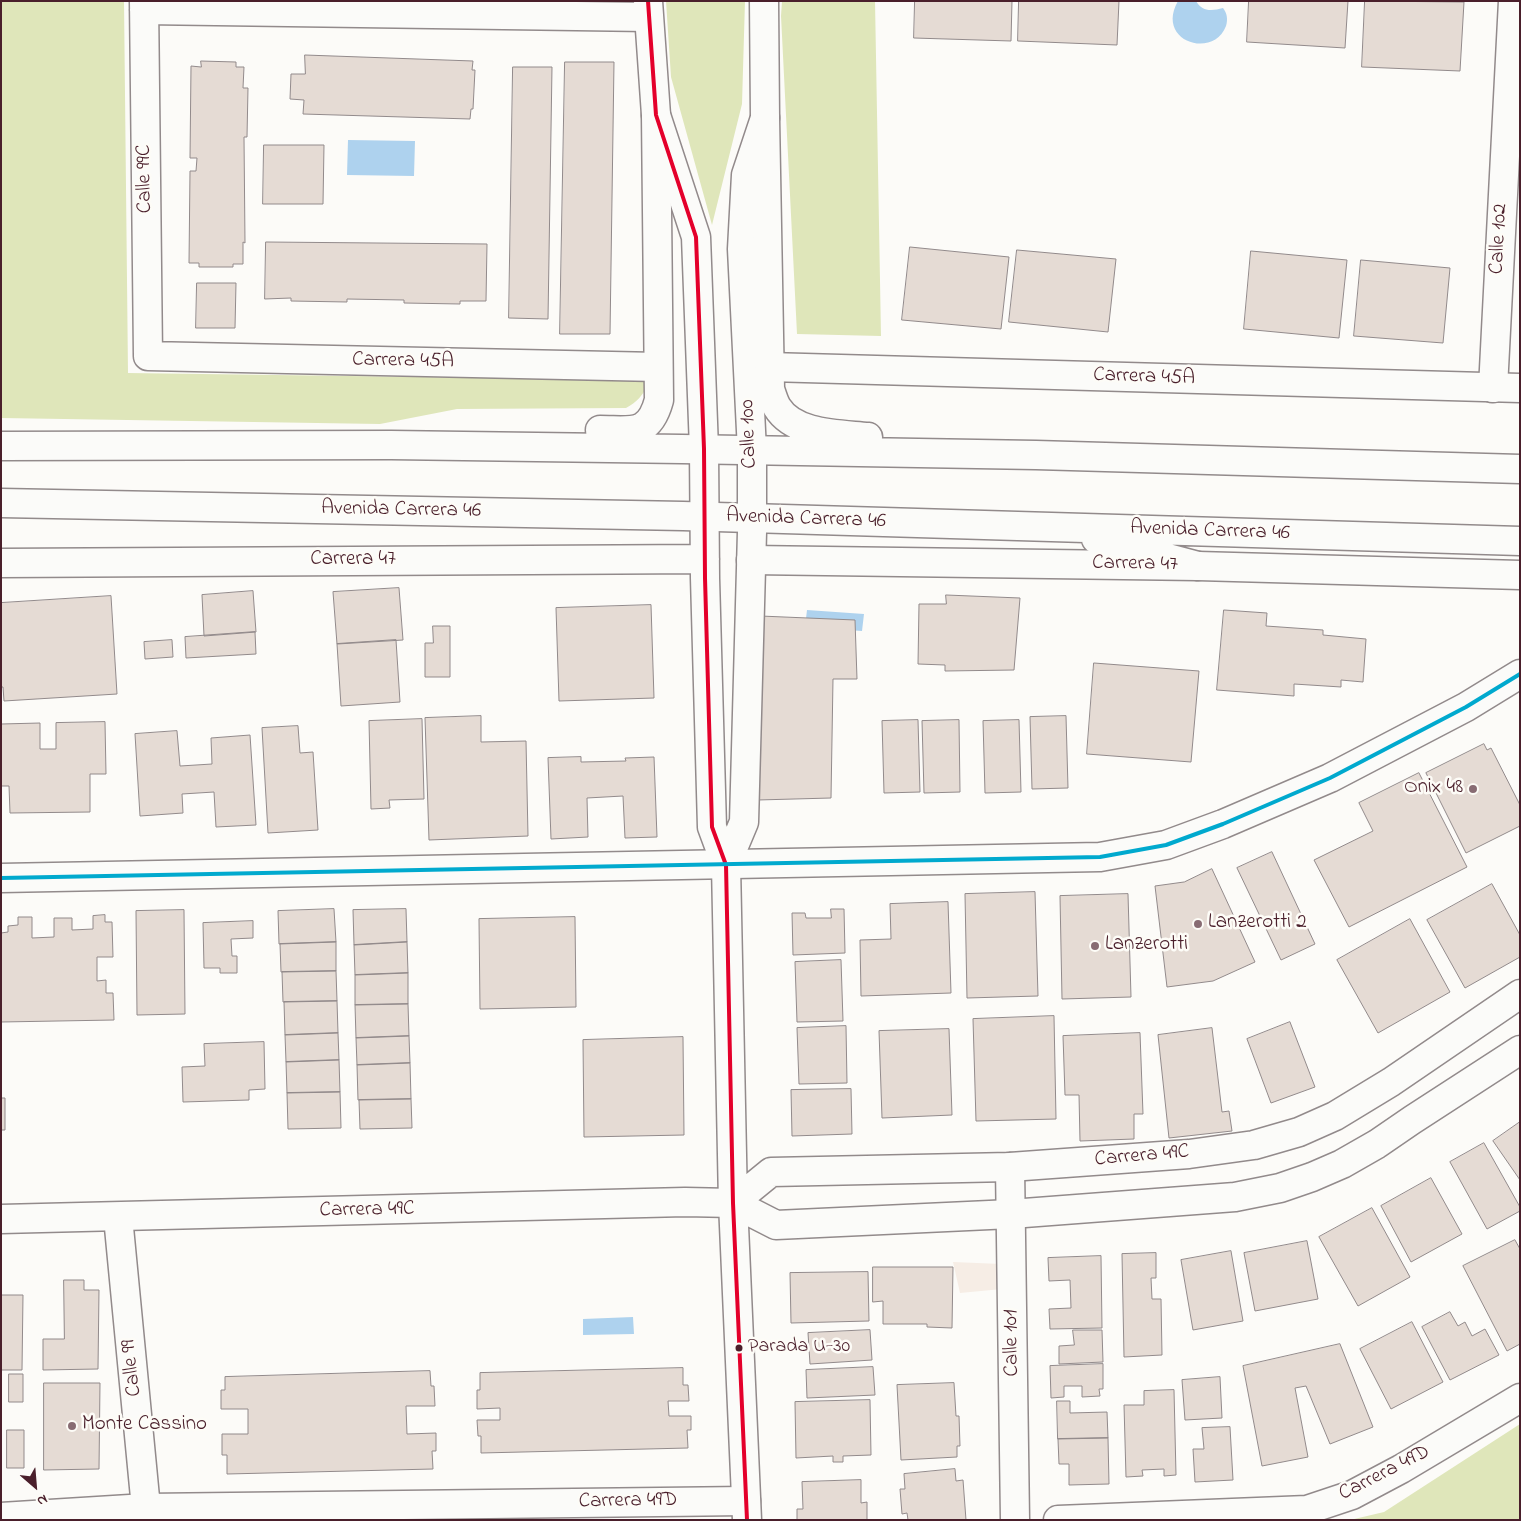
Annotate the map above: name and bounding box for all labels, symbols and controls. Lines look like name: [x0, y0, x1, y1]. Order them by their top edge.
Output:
street label: Calle 99C: [133, 144, 159, 214]
street label: Calle 102: [1486, 203, 1514, 275]
street label: Carrera 45A: [352, 349, 454, 375]
street label: Carrera 45A: [1093, 364, 1195, 392]
street label: Calle 100: [736, 399, 764, 469]
street label: Avenida Carrera 46: [321, 497, 481, 525]
street label: Avenida Carrera 46: [726, 505, 886, 535]
street label: Avenida Carrera 46: [1130, 517, 1290, 547]
street label: Carrera 47: [310, 548, 396, 574]
street label: Carrera 47: [1092, 552, 1178, 578]
place label: Onix 48: [1404, 776, 1463, 802]
marker: Onix 48: [1467, 783, 1479, 795]
place label: Lanzerotti 2: [1208, 911, 1307, 937]
marker: Lanzerotti 2: [1192, 918, 1204, 930]
place label: Lanzerotti: [1105, 933, 1188, 959]
marker: Lanzerotti: [1089, 940, 1101, 952]
street label: Carrera 49C: [1094, 1140, 1190, 1174]
street label: Carrera 49C: [319, 1198, 415, 1224]
street label: Calle 101: [1000, 1309, 1026, 1377]
place label: Parada U-30: [748, 1336, 850, 1360]
street label: Calle 99: [117, 1338, 149, 1398]
marker: Parada U-30: [734, 1343, 744, 1353]
place label: Monte Cassino: [82, 1413, 207, 1439]
marker: Monte Cassino: [66, 1420, 78, 1432]
street label: Carrera 49D: [1335, 1440, 1435, 1508]
north arrow: [10, 1461, 60, 1511]
text: N: [33, 1488, 51, 1511]
street label: Carrera 49D: [578, 1489, 678, 1515]

